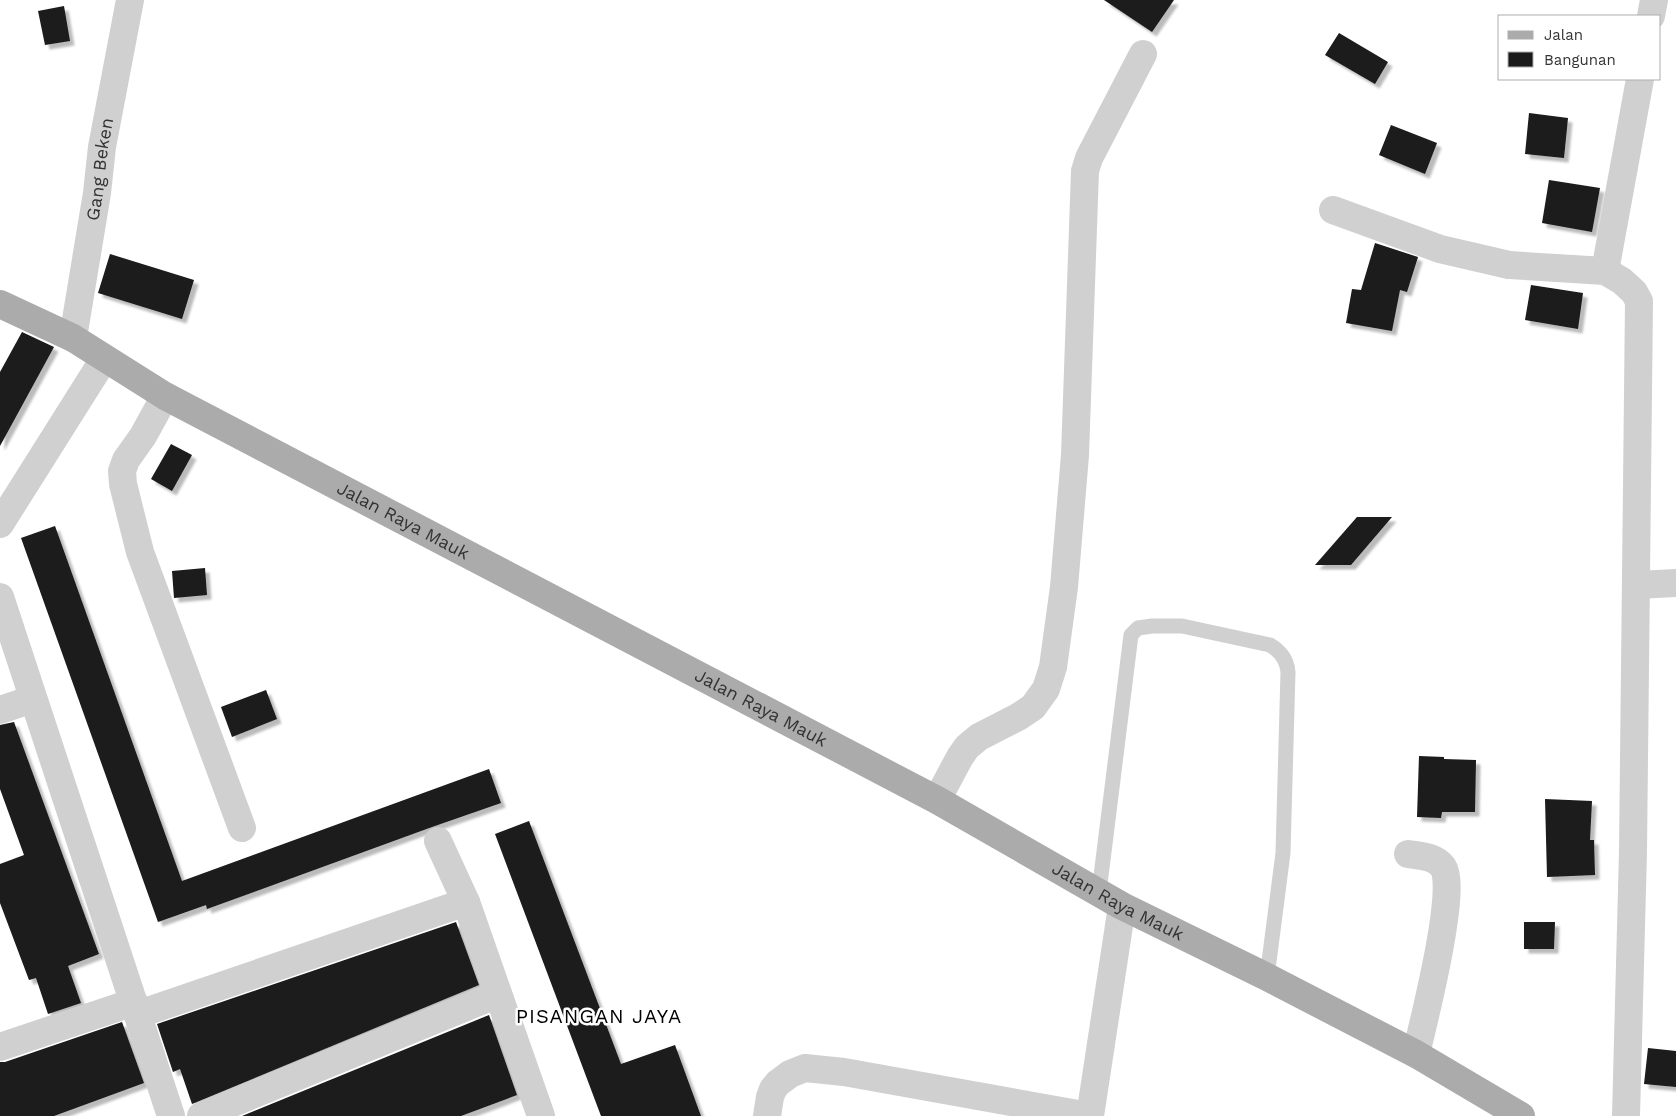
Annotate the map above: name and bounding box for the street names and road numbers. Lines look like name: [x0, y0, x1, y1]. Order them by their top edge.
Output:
street label: Gang Beken: [82, 116, 117, 222]
street label: Jalan Raya Mauk: [334, 477, 473, 563]
street label: Jalan Raya Mauk: [691, 664, 831, 751]
street label: Jalan Raya Mauk: [1048, 857, 1187, 945]

